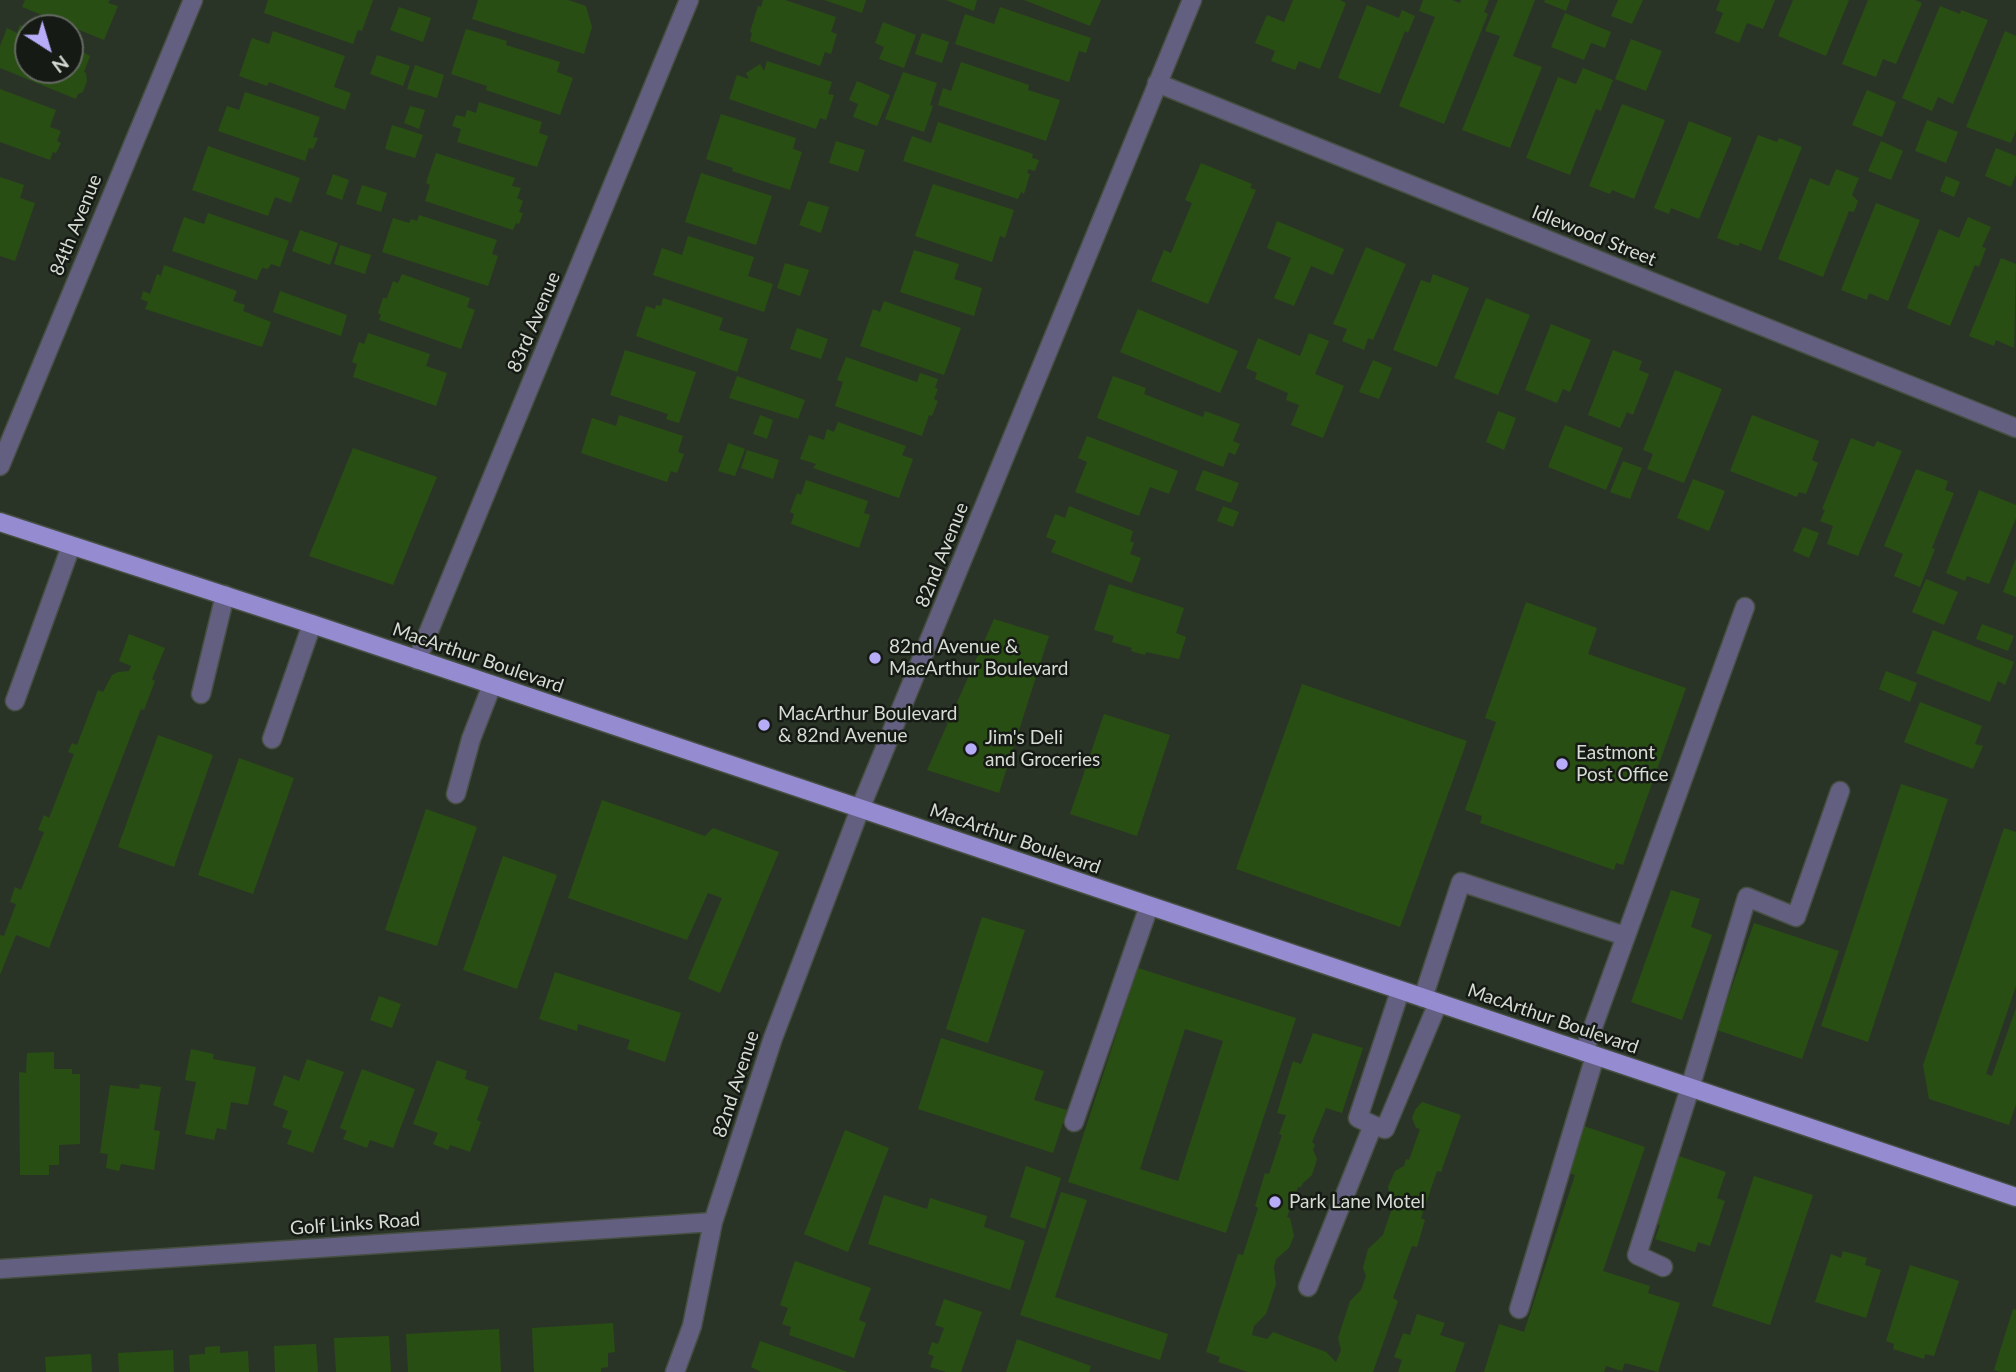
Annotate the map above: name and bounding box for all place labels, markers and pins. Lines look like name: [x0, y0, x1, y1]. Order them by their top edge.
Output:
place label: 82nd Avenue & MacArthur Boulevard: [889, 636, 1068, 680]
marker: 82nd Avenue & MacArthur Boulevard: [867, 650, 883, 666]
place label: MacArthur Boulevard & 82nd Avenue: [778, 703, 957, 747]
marker: MacArthur Boulevard & 82nd Avenue: [756, 717, 772, 733]
place label: Jim's Deli and Groceries: [985, 727, 1100, 771]
marker: Jim's Deli and Groceries: [963, 741, 979, 757]
place label: Eastmont Post Office: [1576, 742, 1669, 786]
marker: Eastmont Post Office: [1554, 756, 1570, 772]
place label: Park Lane Motel: [1289, 1191, 1425, 1213]
marker: Park Lane Motel: [1267, 1194, 1283, 1210]

